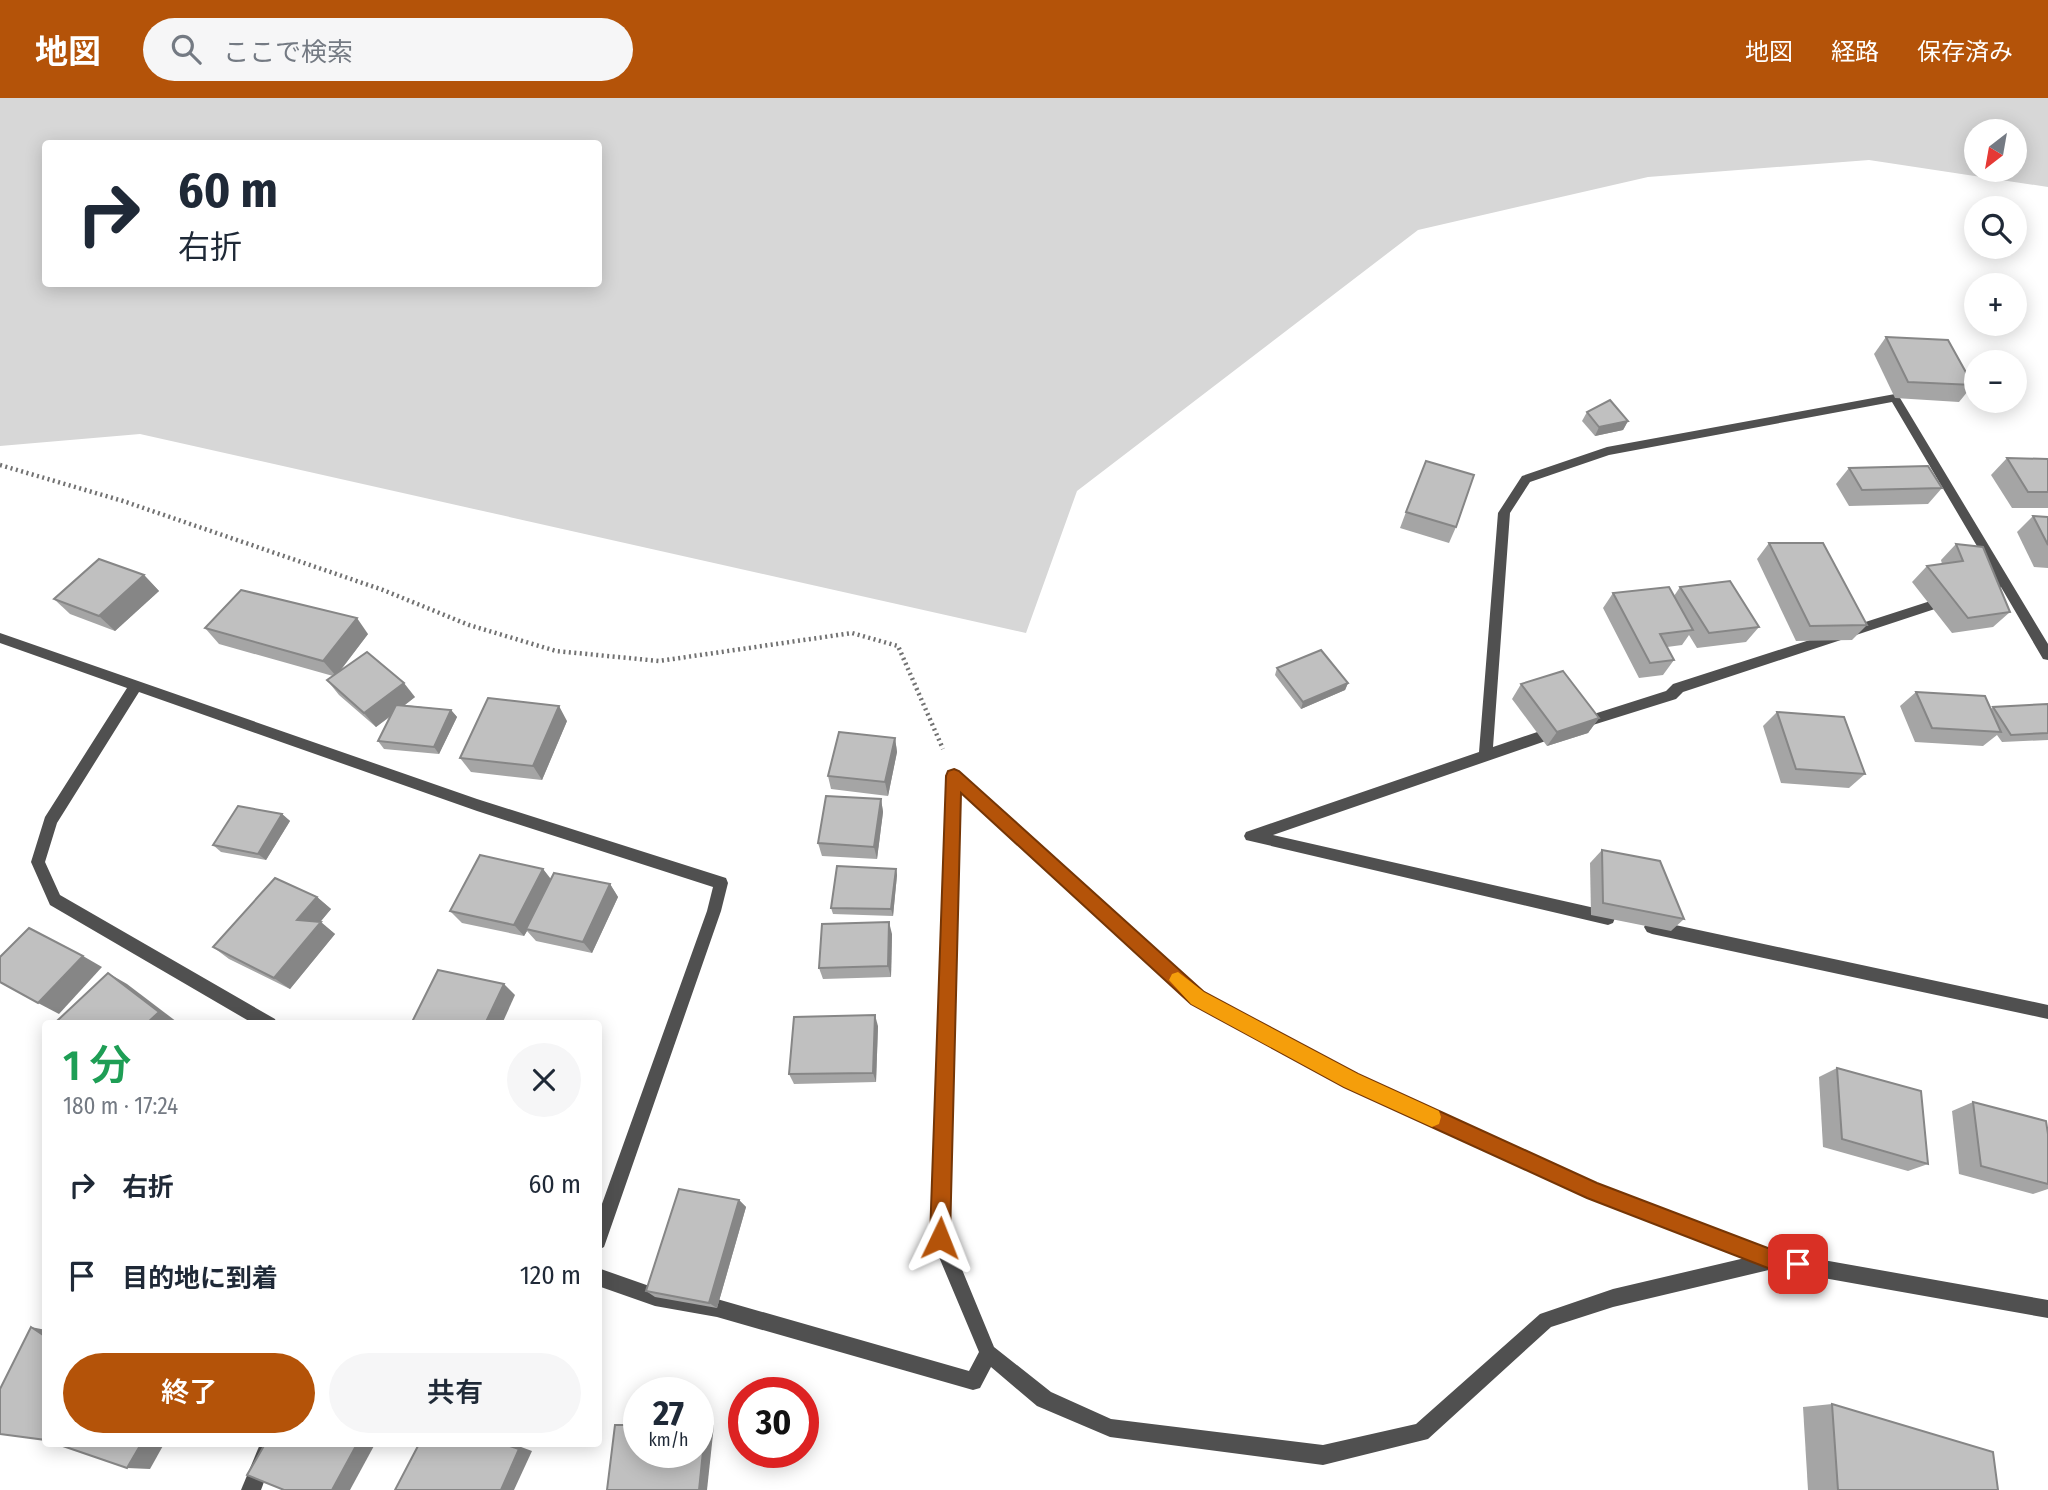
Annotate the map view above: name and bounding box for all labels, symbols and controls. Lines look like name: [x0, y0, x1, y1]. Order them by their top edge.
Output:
search box: [143, 18, 633, 81]
icon: search: [167, 30, 205, 68]
text: 地図: [35, 32, 101, 72]
text: ここで検索: [223, 37, 353, 68]
text: 地図: [1745, 38, 1793, 66]
text: 経路: [1831, 38, 1879, 66]
text: 保存済み: [1917, 38, 2013, 66]
north arrow: [1964, 119, 2026, 182]
map controls: [1964, 119, 2027, 413]
text: 60 m: [178, 161, 278, 220]
icon: right: [63, 168, 154, 259]
button: search: [1964, 196, 2027, 259]
text: 右折: [178, 228, 242, 266]
button: +: [1964, 273, 2027, 336]
button: −: [1964, 350, 2027, 413]
text: 1 分: [63, 1041, 132, 1091]
button: close: [507, 1043, 581, 1117]
text: 180 m · 17:24: [63, 1092, 178, 1120]
icon: right: [63, 1166, 101, 1204]
text: 60 m: [528, 1169, 581, 1200]
text: 右折: [122, 1172, 174, 1203]
position arrow: [903, 1201, 977, 1275]
pin: [1768, 1234, 1828, 1294]
icon: arrive: [1779, 1245, 1817, 1283]
icon: arrive: [63, 1257, 101, 1295]
text: 120 m: [520, 1260, 581, 1291]
text: 目的地に到着: [122, 1263, 278, 1294]
button: 終了: [63, 1353, 315, 1433]
button: 共有: [329, 1353, 581, 1433]
speed limit sign: 30: [728, 1377, 819, 1468]
text: 27: [653, 1392, 684, 1434]
text: km/h: [648, 1429, 689, 1451]

